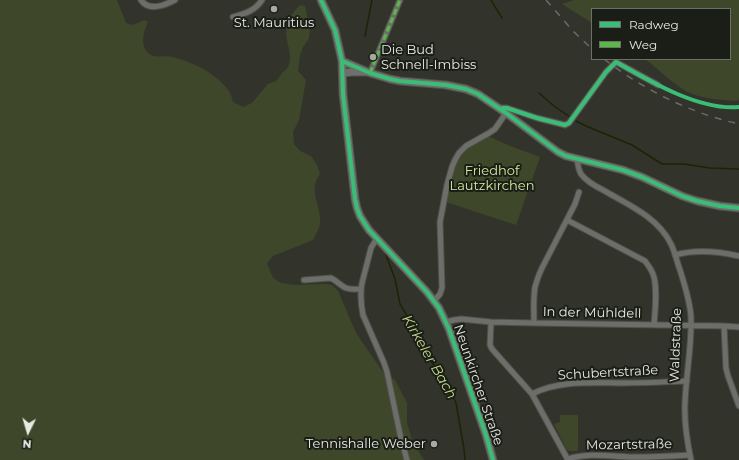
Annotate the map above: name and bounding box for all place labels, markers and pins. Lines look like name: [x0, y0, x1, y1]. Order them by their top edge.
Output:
marker: St. Mauritius: [269, 4, 279, 14]
place label: St. Mauritius: [234, 15, 314, 31]
place label: Die Bud Schnell-Imbiss: [381, 42, 476, 73]
marker: Die Bud Schnell-Imbiss: [368, 52, 378, 62]
place label: Tennishalle Weber: [306, 436, 426, 452]
marker: Tennishalle Weber: [429, 439, 439, 449]

